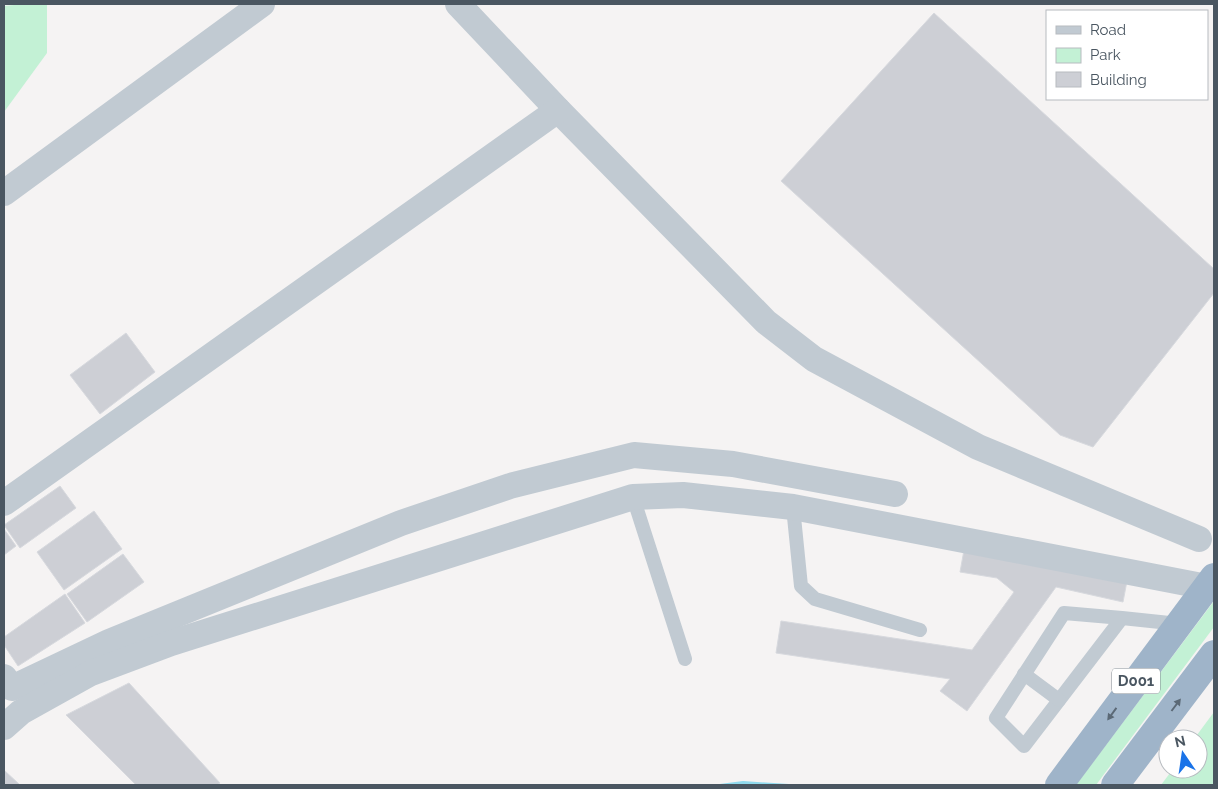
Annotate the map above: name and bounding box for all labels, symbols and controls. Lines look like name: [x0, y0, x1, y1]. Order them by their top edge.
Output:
legend: [1046, 10, 1208, 100]
text: Road: [1090, 21, 1126, 39]
text: Park: [1090, 46, 1121, 64]
text: Building: [1090, 71, 1147, 89]
road number: D001: [1112, 668, 1160, 694]
one-way arrow: [1171, 698, 1181, 712]
one-way arrow: [1107, 707, 1117, 721]
north arrow: [1158, 729, 1208, 779]
text: N: [1173, 732, 1187, 750]

